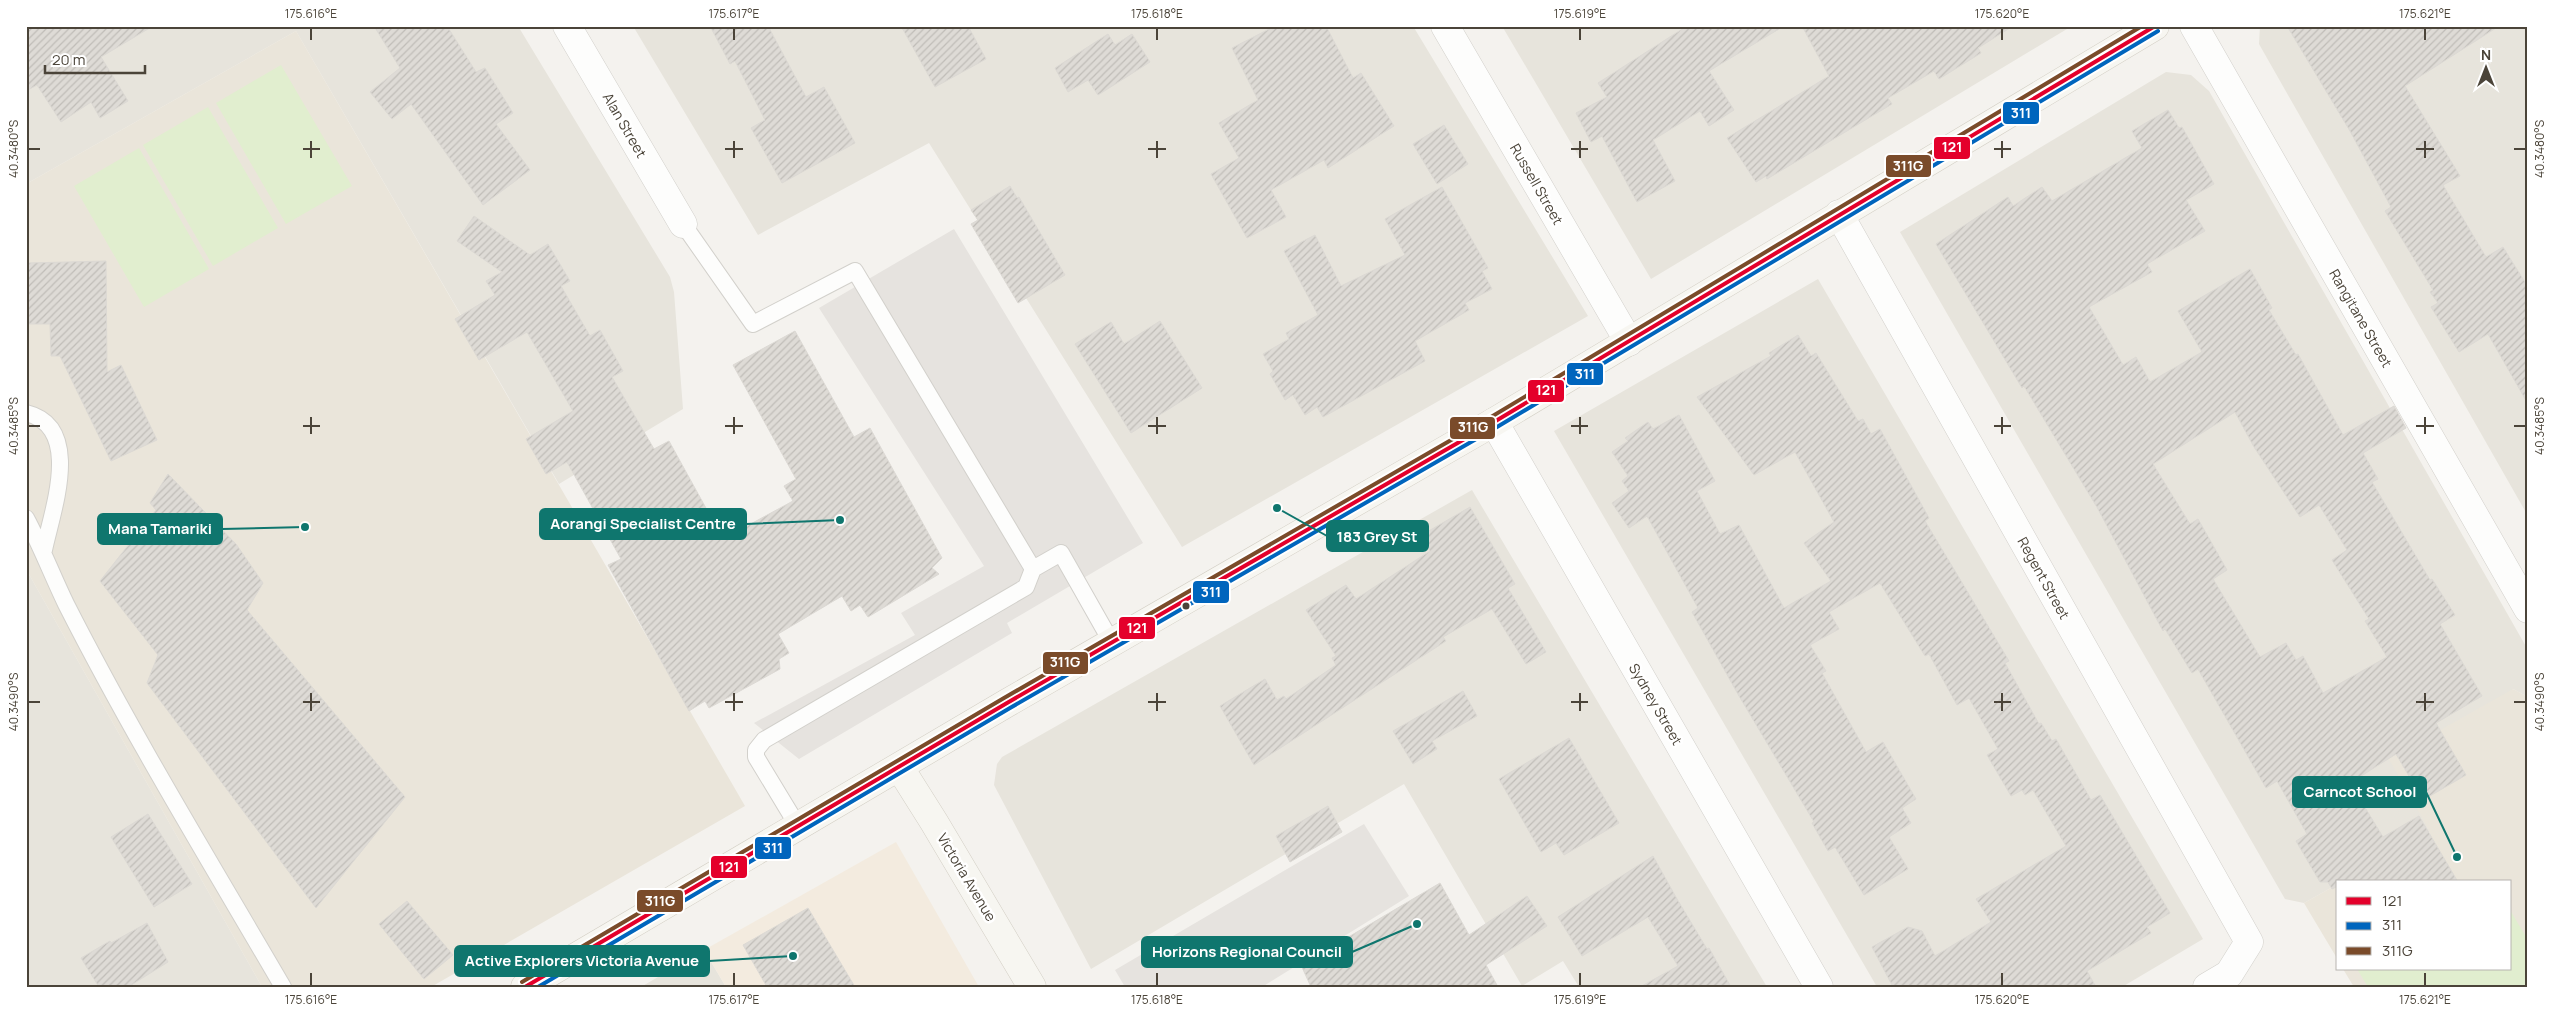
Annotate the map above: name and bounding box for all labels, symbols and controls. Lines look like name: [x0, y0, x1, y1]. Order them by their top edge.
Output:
text: 175.616°E: [285, 5, 337, 22]
text: 175.617°E: [709, 5, 760, 22]
text: 175.618°E: [1131, 5, 1183, 22]
text: 175.619°E: [1554, 5, 1606, 22]
text: 175.620°E: [1975, 5, 2029, 22]
text: 175.621°E: [2399, 5, 2451, 22]
scale bar: [45, 42, 145, 74]
north arrow: [2462, 42, 2512, 92]
text: N: [2481, 45, 2491, 64]
text: 20 m: [52, 49, 85, 70]
street label: Alan Street: [599, 89, 651, 161]
line badge: 311: [2002, 101, 2040, 125]
text: 311: [2011, 103, 2031, 122]
text: 40.3480°S: [5, 120, 22, 178]
text: 40.3480°S: [2531, 120, 2548, 178]
line badge: 121: [1933, 136, 1971, 160]
text: 121: [1942, 137, 1962, 156]
street label: Russell Street: [1506, 140, 1568, 228]
line badge: 311G: [1885, 154, 1932, 178]
text: 311G: [1893, 156, 1923, 175]
street label: Rangitane Street: [2325, 266, 2397, 371]
line badge: 311: [1566, 362, 1604, 386]
text: 311: [1575, 364, 1595, 383]
line badge: 121: [1527, 379, 1565, 403]
text: 121: [1536, 380, 1556, 399]
text: 40.3485°S: [5, 397, 22, 455]
text: 40.3485°S: [2531, 397, 2548, 455]
line badge: 311G: [1449, 416, 1496, 440]
text: 311G: [1458, 417, 1488, 436]
callout: Aorangi Specialist Centre: [540, 509, 746, 539]
text: Aorangi Specialist Centre: [550, 513, 736, 534]
callout: Mana Tamariki: [98, 514, 222, 544]
text: Mana Tamariki: [108, 518, 212, 539]
callout: 183 Grey St: [1327, 521, 1428, 551]
text: 183 Grey St: [1337, 526, 1417, 547]
street label: Regent Street: [2014, 534, 2075, 623]
line badge: 311: [1192, 580, 1230, 604]
text: 311: [1201, 582, 1221, 601]
unlabelled marker: [1181, 601, 1191, 611]
line badge: 121: [1118, 616, 1156, 640]
text: 121: [1127, 618, 1147, 637]
line badge: 311G: [1042, 651, 1089, 675]
text: 311G: [1050, 652, 1080, 671]
street label: Sydney Street: [1625, 660, 1687, 749]
text: 40.3490°S: [5, 673, 22, 731]
text: 40.3490°S: [2531, 673, 2548, 731]
callout: Carncot School: [2293, 777, 2426, 807]
text: Carncot School: [2304, 781, 2416, 802]
street label: Victoria Avenue: [933, 829, 1001, 925]
line badge: 311: [754, 836, 792, 860]
text: 311: [763, 838, 783, 857]
line badge: 121: [710, 855, 748, 879]
text: 121: [719, 857, 739, 876]
legend: [2336, 880, 2512, 970]
line badge: 311G: [636, 889, 684, 913]
text: 121: [2382, 890, 2402, 911]
text: 311G: [645, 891, 675, 910]
text: 311: [2382, 914, 2402, 935]
callout: Horizons Regional Council: [1142, 937, 1352, 967]
text: 311G: [2382, 940, 2413, 961]
text: Horizons Regional Council: [1152, 941, 1342, 962]
callout: Active Explorers Victoria Avenue: [455, 946, 709, 976]
text: Active Explorers Victoria Avenue: [465, 950, 699, 971]
text: 175.616°E: [285, 991, 337, 1008]
text: 175.617°E: [709, 991, 760, 1008]
text: 175.618°E: [1131, 991, 1183, 1008]
text: 175.619°E: [1554, 991, 1606, 1008]
text: 175.620°E: [1975, 991, 2029, 1008]
text: 175.621°E: [2399, 991, 2451, 1008]

